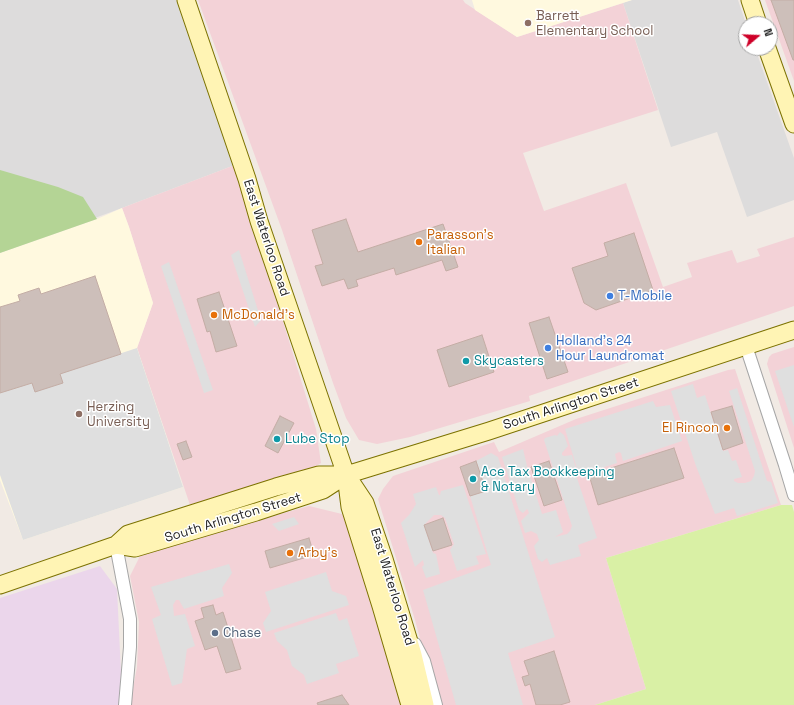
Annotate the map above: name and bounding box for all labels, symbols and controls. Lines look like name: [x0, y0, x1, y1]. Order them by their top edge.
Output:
place label: Barrett Elementary School: [536, 8, 653, 39]
north arrow: [738, 16, 778, 56]
marker: Barrett Elementary School: [523, 18, 533, 28]
text: N: [761, 27, 776, 38]
street label: East Waterloo Road: [240, 178, 292, 298]
place label: Parasson's Italian: [427, 227, 494, 258]
marker: Parasson's Italian: [414, 237, 424, 247]
place label: T-Mobile: [618, 288, 672, 304]
marker: T-Mobile: [605, 291, 615, 301]
place label: McDonald's: [222, 307, 295, 323]
marker: McDonald's: [209, 310, 219, 320]
place label: Holland's 24 Hour Laundromat: [556, 333, 664, 364]
marker: Holland's 24 Hour Laundromat: [543, 343, 553, 353]
place label: Skycasters: [474, 353, 544, 369]
marker: Skycasters: [461, 356, 471, 366]
street label: South Arlington Street: [501, 375, 641, 433]
place label: Herzing University: [87, 399, 150, 430]
marker: Herzing University: [74, 409, 84, 419]
place label: El Rincon: [662, 420, 719, 436]
marker: El Rincon: [722, 423, 732, 433]
place label: Lube Stop: [285, 431, 350, 447]
marker: Lube Stop: [272, 434, 282, 444]
place label: Ace Tax Bookkeeping & Notary: [481, 464, 615, 495]
marker: Ace Tax Bookkeeping & Notary: [468, 474, 478, 484]
street label: South Arlington Street: [163, 490, 303, 546]
street label: East Waterloo Road: [367, 526, 417, 648]
place label: Arby's: [298, 545, 337, 561]
marker: Arby's: [285, 548, 295, 558]
place label: Chase: [223, 625, 261, 641]
marker: Chase: [210, 628, 220, 638]

